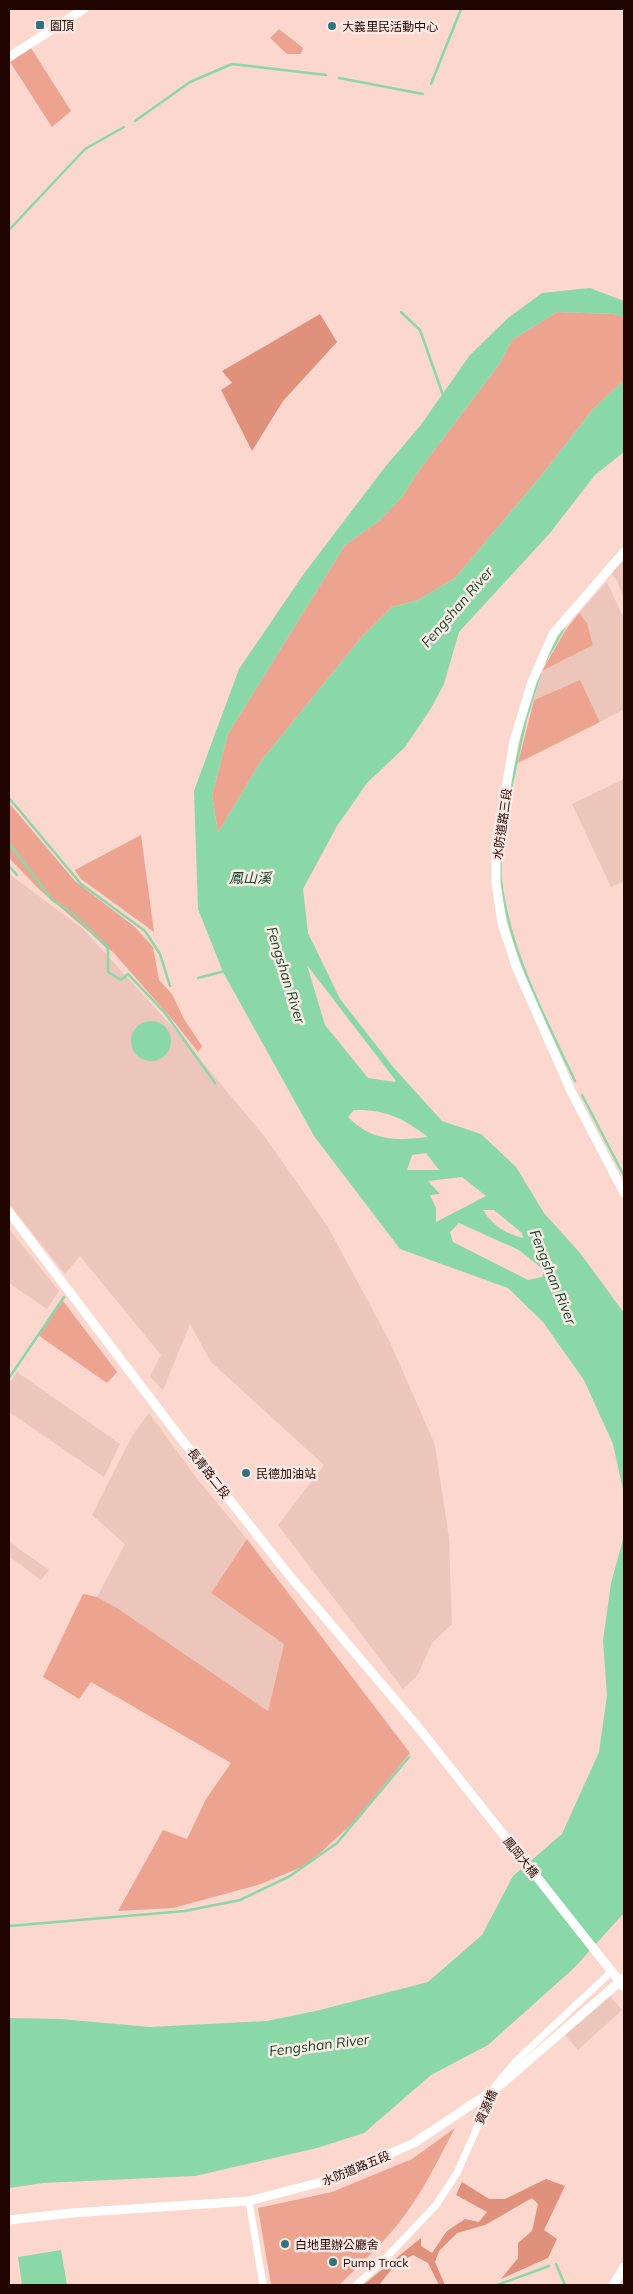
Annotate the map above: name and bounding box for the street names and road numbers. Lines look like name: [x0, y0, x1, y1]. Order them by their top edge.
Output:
street label: 水防道路三段: [490, 787, 514, 861]
street label: 長青路二段: [185, 1445, 233, 1501]
street label: 鳳岡大橋: [500, 1834, 542, 1880]
street label: 資源橋: [472, 2087, 500, 2127]
street label: 水防道路五段: [320, 2148, 392, 2188]

